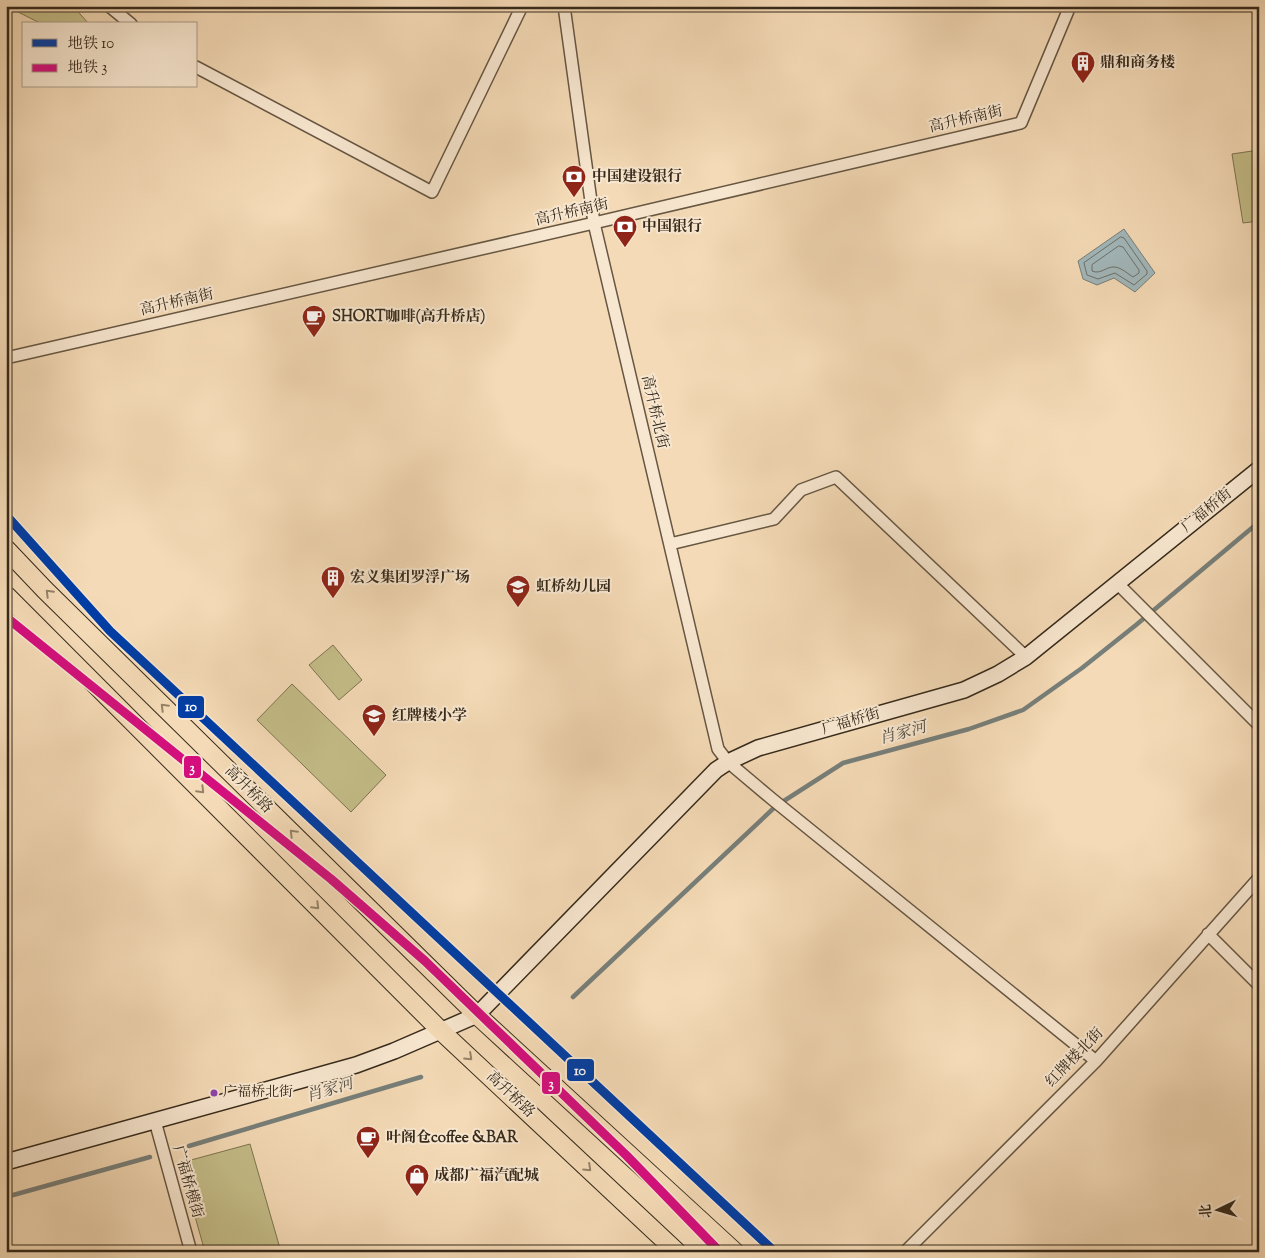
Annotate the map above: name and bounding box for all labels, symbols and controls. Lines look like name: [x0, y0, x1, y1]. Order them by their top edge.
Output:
legend: [22, 22, 198, 88]
text: 地铁 10: [68, 34, 114, 55]
building icon: 鼎和商务楼: [1070, 50, 1096, 84]
place label: 鼎和商务楼: [1100, 53, 1175, 74]
text: 地铁 3: [68, 58, 107, 79]
street label: 高升桥南街: [927, 101, 1005, 139]
bank icon: 中国建设银行: [561, 164, 587, 198]
place label: 中国建设银行: [592, 167, 682, 188]
street label: 高升桥南街: [533, 194, 611, 232]
bank icon: 中国银行: [612, 214, 638, 248]
place label: 中国银行: [642, 217, 702, 238]
street label: 高升桥南街: [138, 284, 216, 322]
cafe icon: SHORT咖啡(高升桥店): [301, 304, 327, 338]
place label: SHORT咖啡(高升桥店): [332, 307, 485, 328]
street label: 高升桥北街: [635, 373, 673, 451]
street label: 广福桥街: [1177, 484, 1237, 538]
building icon: 宏义集团罗浮广场: [320, 565, 346, 599]
place label: 宏义集团罗浮广场: [350, 568, 470, 589]
school or university icon: 虹桥幼儿园: [505, 574, 531, 608]
place label: 虹桥幼儿园: [536, 577, 611, 598]
one-way arrow: [45, 590, 54, 599]
line badge: 10: [177, 695, 205, 719]
text: 10: [185, 698, 198, 718]
school or university icon: 红牌楼小学: [361, 703, 387, 737]
one-way arrow: [161, 704, 170, 713]
street label: 广福桥街: [819, 704, 883, 740]
place label: 红牌楼小学: [392, 706, 467, 727]
water label: 肖家河: [877, 716, 932, 751]
line badge: 3: [183, 755, 202, 779]
text: 3: [189, 759, 195, 779]
street label: 高升桥路: [219, 761, 277, 819]
one-way arrow: [196, 785, 205, 794]
one-way arrow: [289, 830, 298, 839]
one-way arrow: [310, 900, 319, 909]
street label: 红牌楼北街: [1041, 1024, 1109, 1092]
one-way arrow: [463, 1051, 472, 1060]
line badge: 10: [566, 1058, 595, 1082]
text: 10: [574, 1062, 587, 1082]
street label: 高升桥路: [481, 1067, 539, 1123]
line badge: 3: [541, 1071, 561, 1095]
water label: 肖家河: [304, 1072, 359, 1109]
text: 3: [548, 1075, 554, 1095]
place label: 广福桥北街: [223, 1083, 293, 1103]
marker: 广福桥北街: [209, 1088, 219, 1098]
cafe icon: 叶阁仓coffee &BAR: [355, 1125, 381, 1159]
place label: 叶阁仓coffee &BAR: [386, 1128, 518, 1149]
street label: 广福桥横街: [167, 1143, 207, 1221]
one-way arrow: [582, 1162, 591, 1171]
shop icon: 成都广福汽配城: [404, 1163, 430, 1197]
place label: 成都广福汽配城: [434, 1166, 539, 1187]
north arrow: [1192, 1186, 1242, 1236]
text: 北: [1196, 1203, 1218, 1219]

